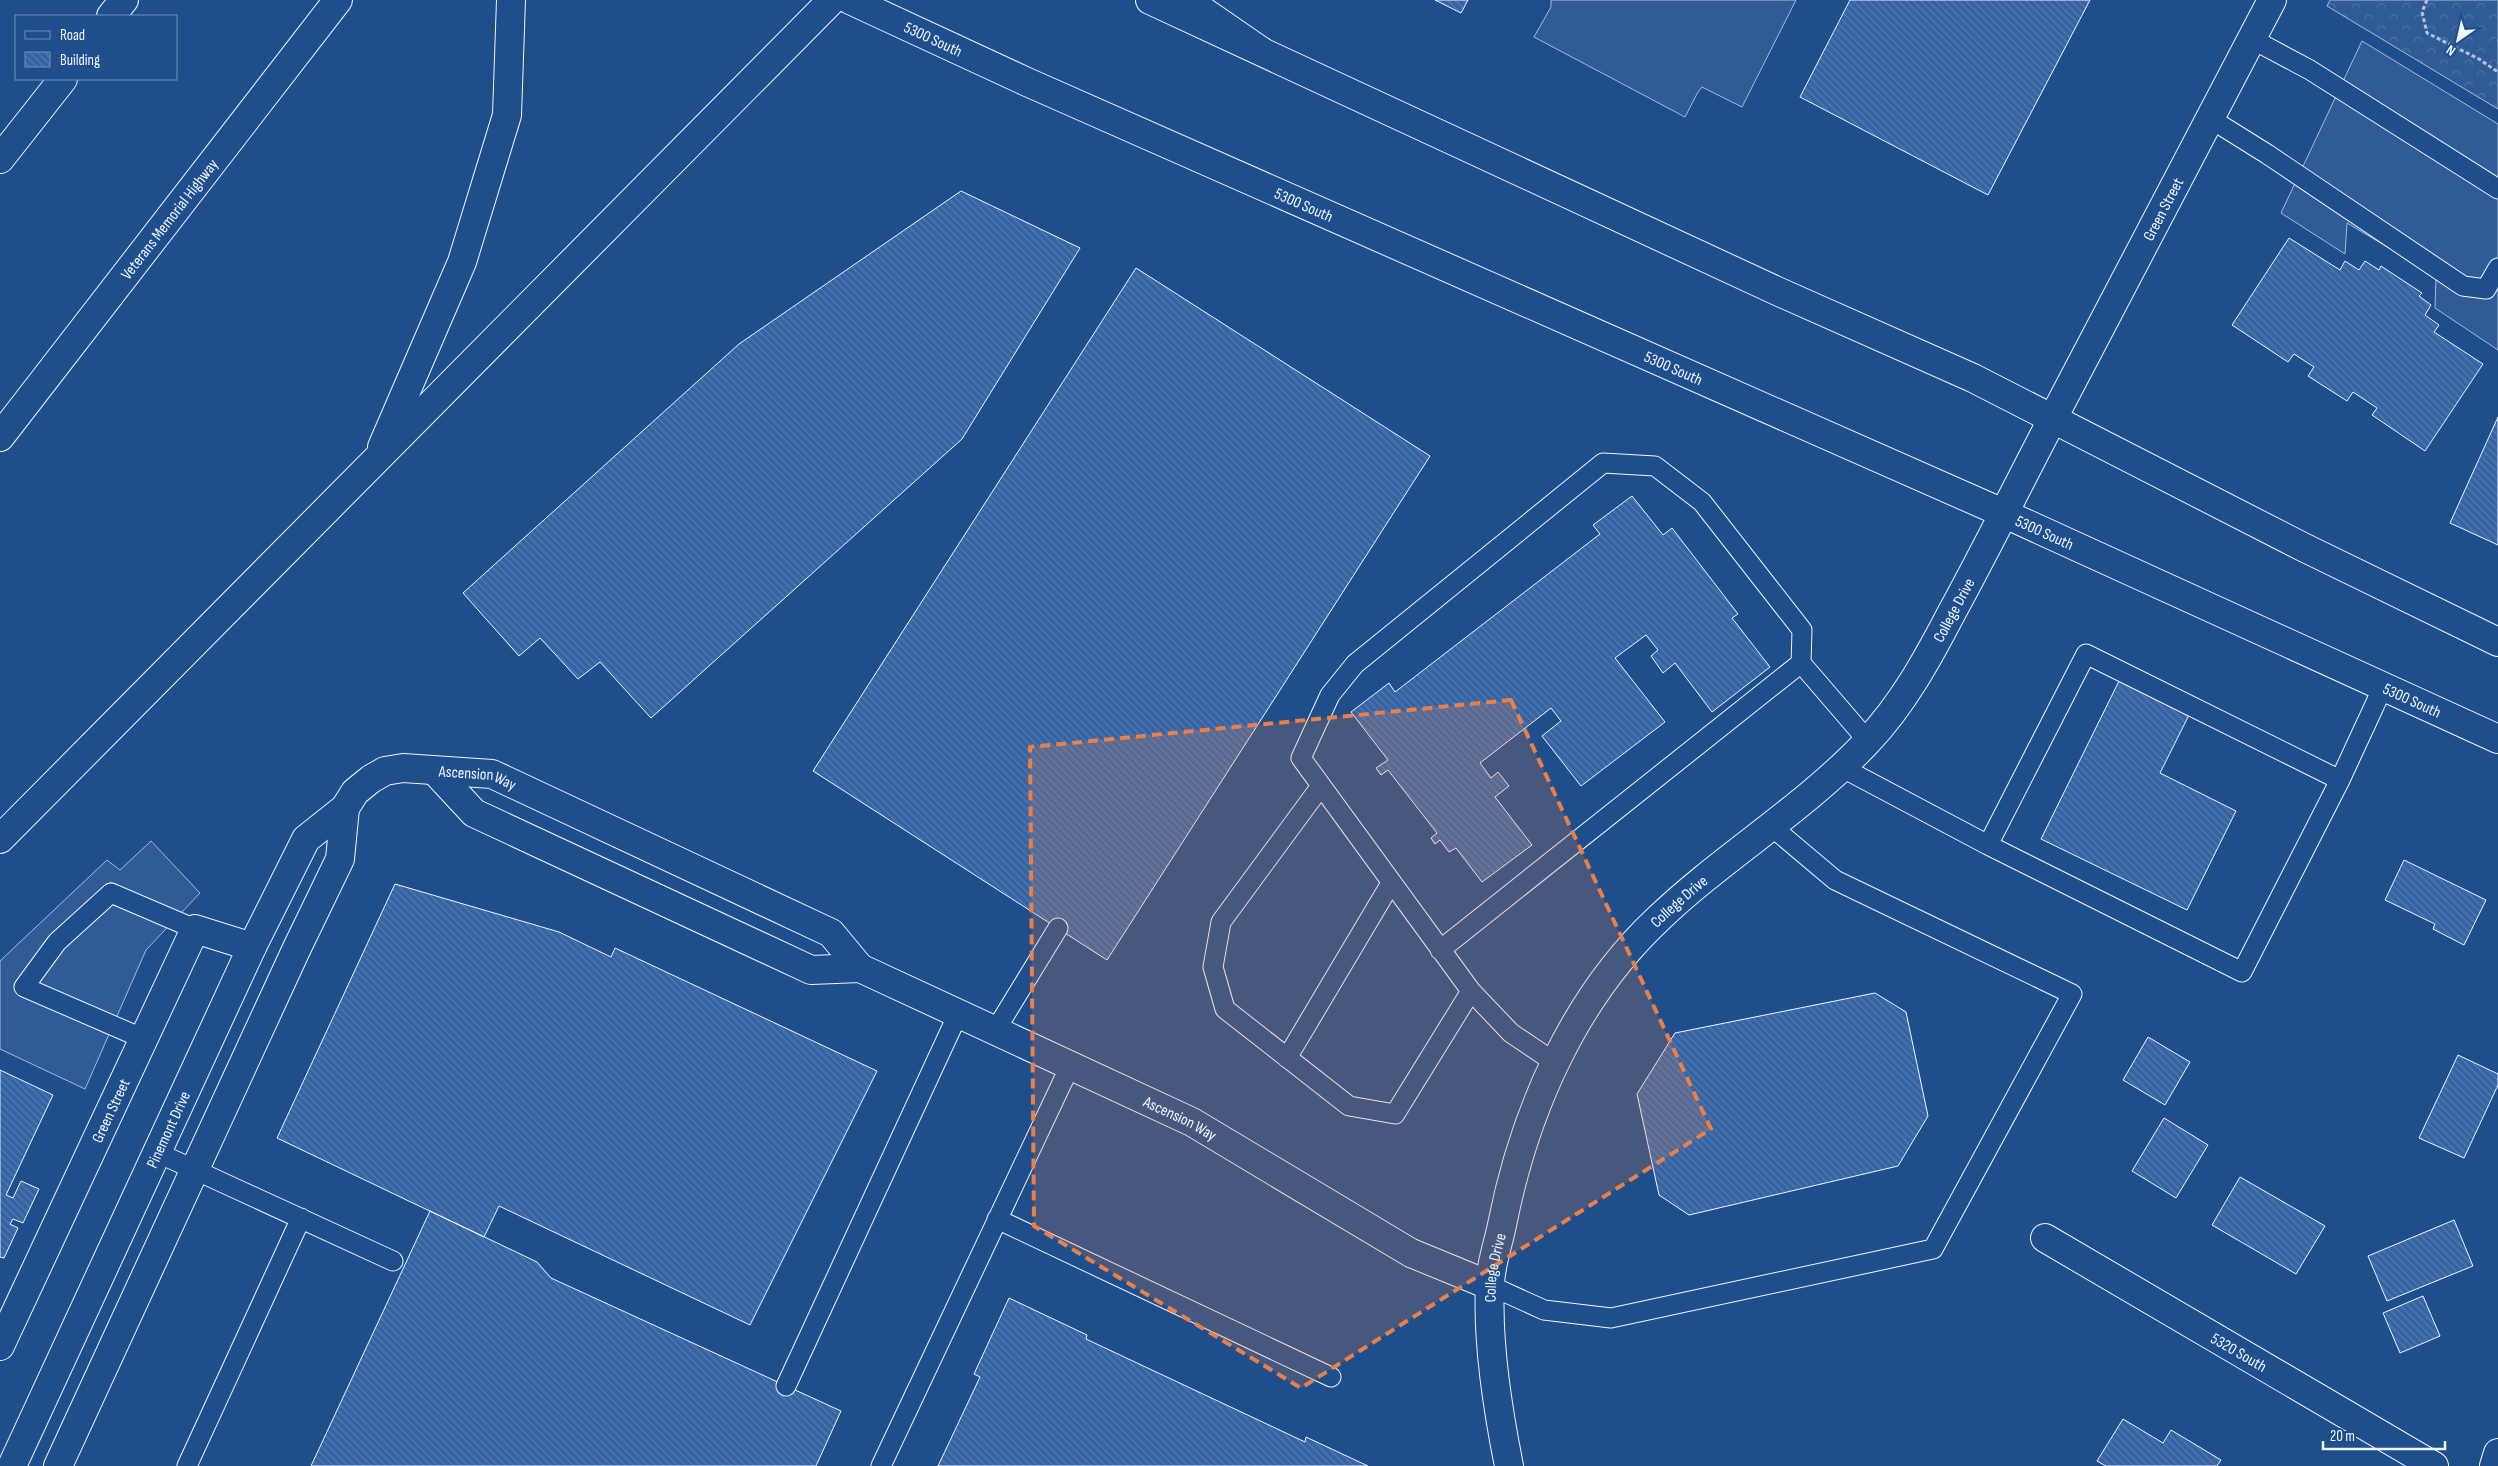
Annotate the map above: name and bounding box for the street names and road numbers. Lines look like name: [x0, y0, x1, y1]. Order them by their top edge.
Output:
street label: 5300 South: [901, 18, 965, 62]
street label: Veterans Memorial Highway: [117, 155, 223, 284]
street label: Green Street: [2140, 175, 2188, 244]
street label: 5300 South: [1271, 185, 1336, 227]
street label: 5300 South: [1641, 348, 1705, 390]
street label: 5300 South: [2012, 512, 2076, 555]
street label: College Drive: [1930, 575, 1979, 646]
street label: 5300 South: [2380, 680, 2444, 723]
street label: Ascension Way: [437, 762, 519, 795]
street label: College Drive: [1647, 872, 1712, 932]
street label: Green Street: [88, 1076, 135, 1146]
street label: Pinemont Drive: [143, 1089, 195, 1171]
street label: Ascension Way: [1139, 1092, 1220, 1145]
street label: College Drive: [1481, 1231, 1511, 1302]
street label: 5320 South: [2207, 1329, 2270, 1377]

